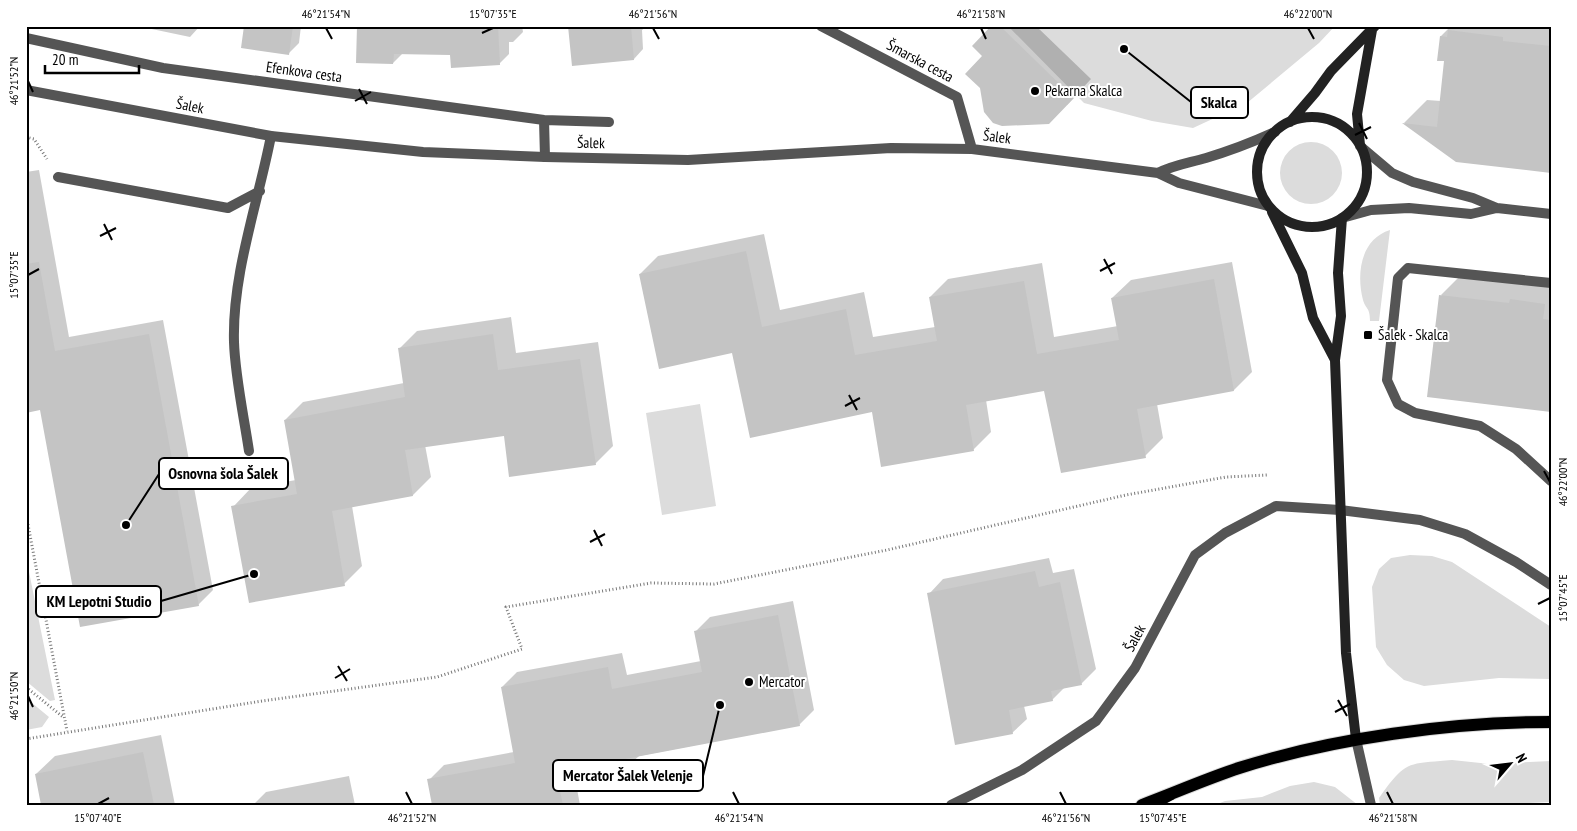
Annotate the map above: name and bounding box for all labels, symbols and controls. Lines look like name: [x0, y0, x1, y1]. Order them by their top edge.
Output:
text: 46°21'54"N: [302, 6, 350, 21]
text: 15°07'35"E: [469, 6, 517, 21]
text: 46°21'56"N: [629, 6, 677, 21]
text: 46°21'58"N: [957, 6, 1005, 21]
text: 46°22'00"N: [1284, 6, 1332, 21]
street label: Šmarska cesta: [884, 35, 957, 86]
scale bar: [45, 42, 139, 74]
text: 20 m: [52, 50, 78, 69]
text: 46°21'52"N: [6, 57, 21, 105]
street label: Efenkova cesta: [265, 57, 343, 86]
place label: Pekarna Skalca: [1045, 81, 1122, 100]
marker: Pekarna Skalca: [1029, 85, 1041, 97]
callout: Skalca: [1191, 87, 1248, 118]
text: Skalca: [1201, 92, 1238, 112]
street label: Šalek: [175, 94, 206, 118]
street label: Šalek: [982, 125, 1012, 148]
street label: Šalek: [577, 133, 605, 152]
text: 15°07'35"E: [6, 251, 21, 299]
place label: Šalek - Skalca: [1378, 325, 1448, 344]
marker: Šalek - Skalca: [1362, 329, 1374, 341]
callout: Osnovna šola Šalek: [159, 458, 288, 489]
text: 46°22'00"N: [1555, 458, 1570, 506]
text: Osnovna šola Šalek: [168, 463, 278, 483]
text: 15°07'45"E: [1555, 574, 1570, 622]
callout: KM Lepotni Studio: [36, 586, 161, 617]
text: KM Lepotni Studio: [46, 591, 152, 611]
street label: Šalek: [1120, 621, 1150, 655]
text: 46°21'50"N: [6, 672, 21, 720]
place label: Mercator: [759, 672, 806, 691]
marker: Mercator: [743, 676, 755, 688]
north arrow: [1484, 738, 1534, 788]
text: N: [1512, 750, 1531, 765]
callout: Mercator Šalek Velenje: [553, 760, 703, 791]
text: Mercator Šalek Velenje: [563, 765, 693, 785]
text: 15°07'40"E: [74, 810, 122, 825]
text: 46°21'52"N: [388, 810, 436, 825]
text: 46°21'54"N: [715, 810, 763, 825]
text: 46°21'56"N: [1042, 810, 1090, 825]
text: 15°07'45"E: [1139, 810, 1187, 825]
text: 46°21'58"N: [1369, 810, 1417, 825]

